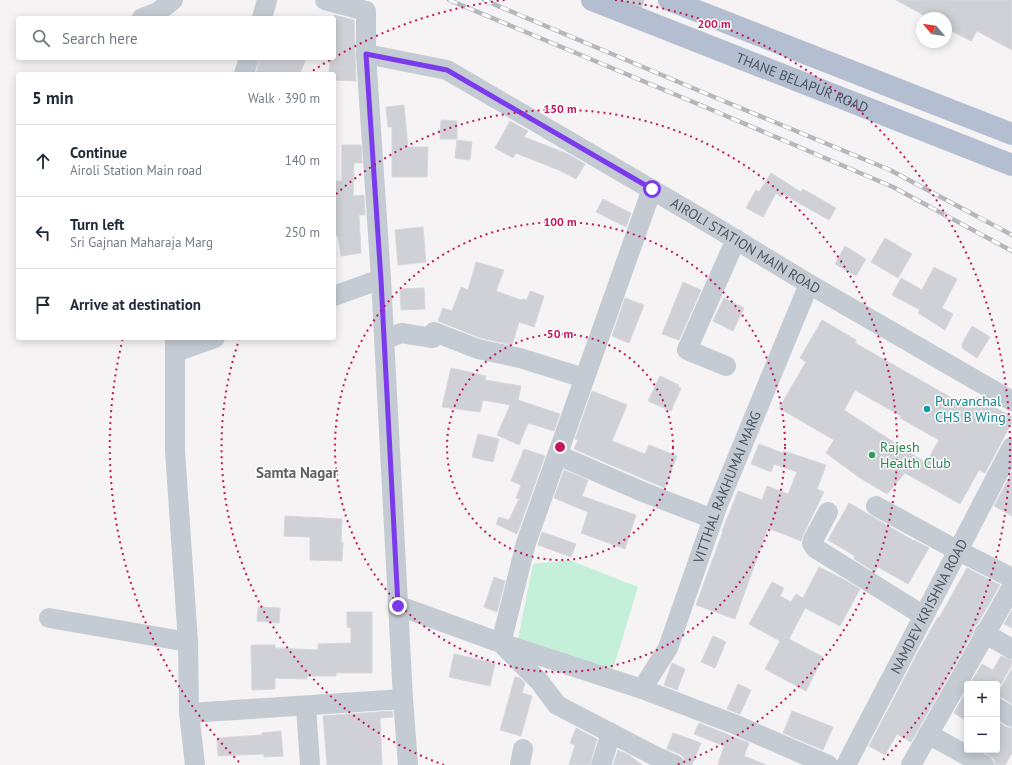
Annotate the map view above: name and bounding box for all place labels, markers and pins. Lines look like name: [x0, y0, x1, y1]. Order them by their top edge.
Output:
place label: Purvanchal CHS B Wing: [935, 392, 1006, 426]
marker: Purvanchal CHS B Wing: [922, 404, 932, 414]
place label: Rajesh Health Club: [880, 438, 951, 472]
centre of rings: [553, 440, 567, 454]
marker: Rajesh Health Club: [867, 450, 877, 460]

